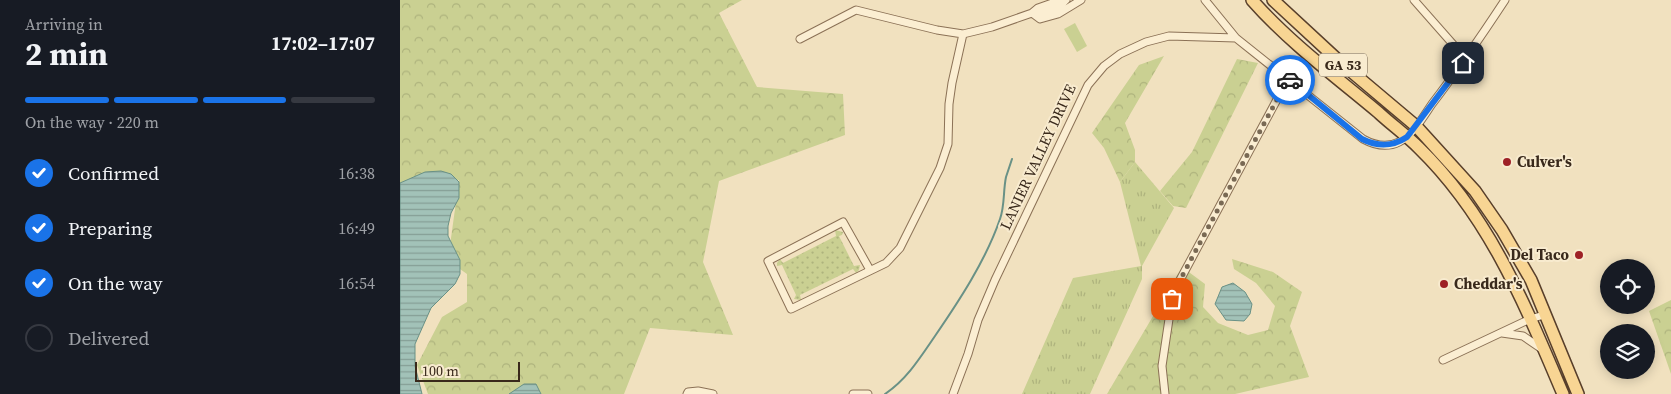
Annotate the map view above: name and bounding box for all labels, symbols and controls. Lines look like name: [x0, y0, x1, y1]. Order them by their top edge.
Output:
text: Arriving in: [25, 13, 103, 35]
text: 17:02–17:07: [271, 30, 375, 56]
text: 2 min: [25, 32, 108, 76]
pin: [1442, 42, 1484, 84]
icon: home: [1449, 49, 1477, 77]
road number: GA 53: [1319, 54, 1367, 76]
courier: [1265, 55, 1315, 105]
icon: car: [1276, 66, 1304, 94]
street label: LANIER VALLEY DRIVE: [995, 81, 1081, 233]
text: On the way · 220 m: [25, 111, 159, 133]
place label: Culver's: [1517, 151, 1572, 172]
marker: Culver's: [1501, 156, 1513, 168]
icon: check: [25, 159, 53, 187]
text: Confirmed: [68, 160, 159, 186]
text: 16:38: [338, 162, 375, 184]
icon: check: [25, 214, 53, 242]
text: Preparing: [68, 215, 152, 241]
text: 16:49: [338, 217, 375, 239]
place label: Del Taco: [1510, 244, 1570, 265]
marker: Del Taco: [1573, 249, 1585, 261]
map controls: [1600, 259, 1655, 379]
button: locate: [1600, 259, 1655, 314]
icon: check: [25, 269, 53, 297]
text: On the way: [68, 270, 163, 296]
text: 16:54: [338, 272, 375, 294]
place label: Cheddar's: [1454, 273, 1523, 294]
pin: [1151, 278, 1193, 320]
marker: Cheddar's: [1438, 278, 1450, 290]
icon: bag: [1158, 285, 1186, 313]
button: layers: [1600, 324, 1655, 379]
text: Delivered: [68, 325, 149, 351]
scale bar: [415, 359, 520, 382]
text: 100 m: [422, 361, 459, 381]

